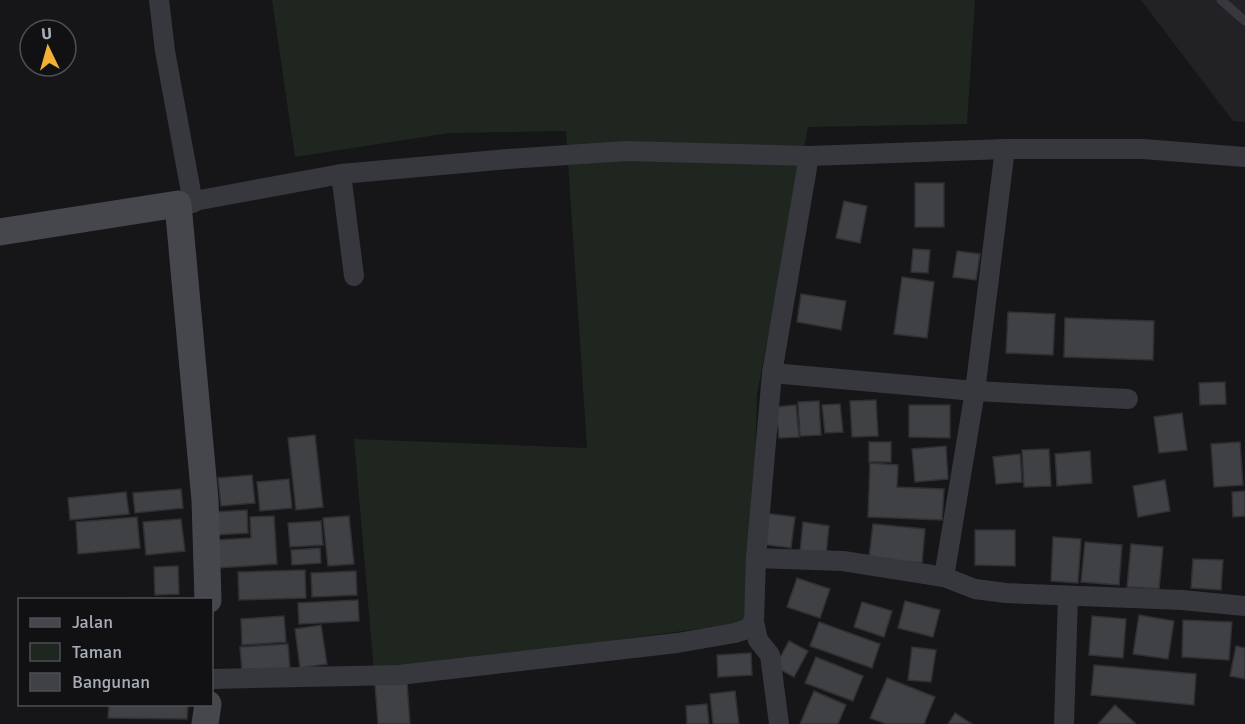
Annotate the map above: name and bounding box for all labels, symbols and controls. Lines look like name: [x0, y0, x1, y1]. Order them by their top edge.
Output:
north arrow: [18, 18, 78, 78]
text: U: [41, 24, 53, 44]
legend: [18, 598, 213, 706]
text: Jalan: [72, 611, 113, 633]
text: Taman: [72, 641, 122, 663]
text: Bangunan: [72, 671, 150, 693]

